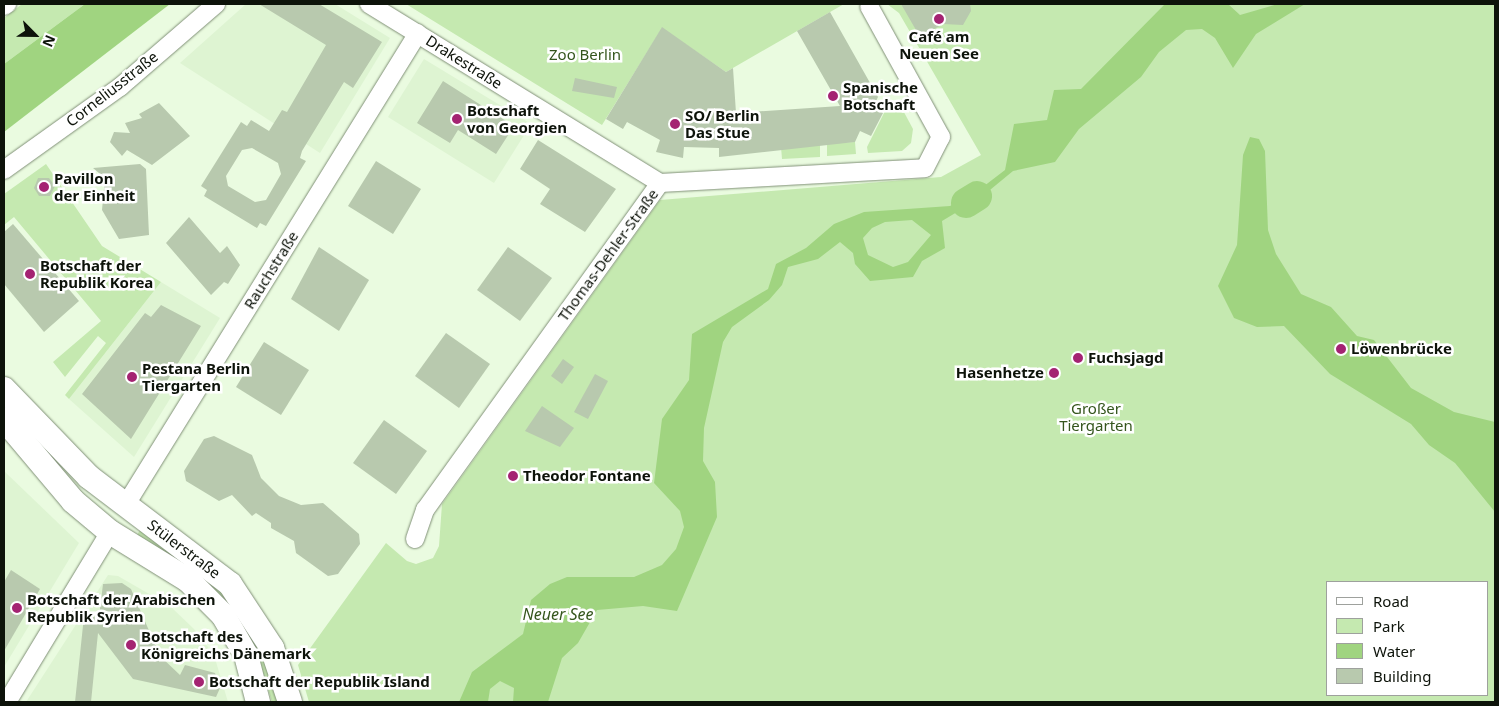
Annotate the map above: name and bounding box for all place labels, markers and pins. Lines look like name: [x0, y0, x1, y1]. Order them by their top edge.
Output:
marker: Café am Neuen See: [933, 13, 945, 25]
place label: Café am Neuen See: [899, 27, 979, 62]
place label: Spanische Botschaft: [843, 78, 918, 113]
marker: Spanische Botschaft: [827, 90, 839, 102]
place label: Botschaft von Georgien: [467, 101, 567, 136]
place label: SO/ Berlin Das Stue: [685, 106, 760, 141]
marker: Botschaft von Georgien: [451, 113, 463, 125]
marker: SO/ Berlin Das Stue: [669, 118, 681, 130]
place label: Pavillon der Einheit: [54, 169, 135, 204]
marker: Pavillon der Einheit: [38, 181, 50, 193]
place label: Botschaft der Republik Korea: [40, 256, 153, 291]
marker: Botschaft der Republik Korea: [24, 268, 36, 280]
place label: Löwenbrücke: [1351, 340, 1452, 358]
marker: Löwenbrücke: [1335, 343, 1347, 355]
place label: Fuchsjagd: [1088, 349, 1163, 367]
marker: Fuchsjagd: [1072, 352, 1084, 364]
place label: Pestana Berlin Tiergarten: [142, 359, 250, 394]
place label: Hasenhetze: [956, 364, 1044, 382]
marker: Hasenhetze: [1048, 367, 1060, 379]
marker: Pestana Berlin Tiergarten: [126, 371, 138, 383]
place label: Theodor Fontane: [523, 467, 651, 485]
marker: Theodor Fontane: [507, 470, 519, 482]
place label: Botschaft der Arabischen Republik Syrien: [27, 590, 216, 625]
marker: Botschaft der Arabischen Republik Syrien: [11, 602, 23, 614]
place label: Botschaft des Königreichs Dänemark: [141, 627, 311, 662]
marker: Botschaft des Königreichs Dänemark: [125, 639, 137, 651]
place label: Botschaft der Republik Island: [209, 673, 430, 691]
marker: Botschaft der Republik Island: [193, 676, 205, 688]

